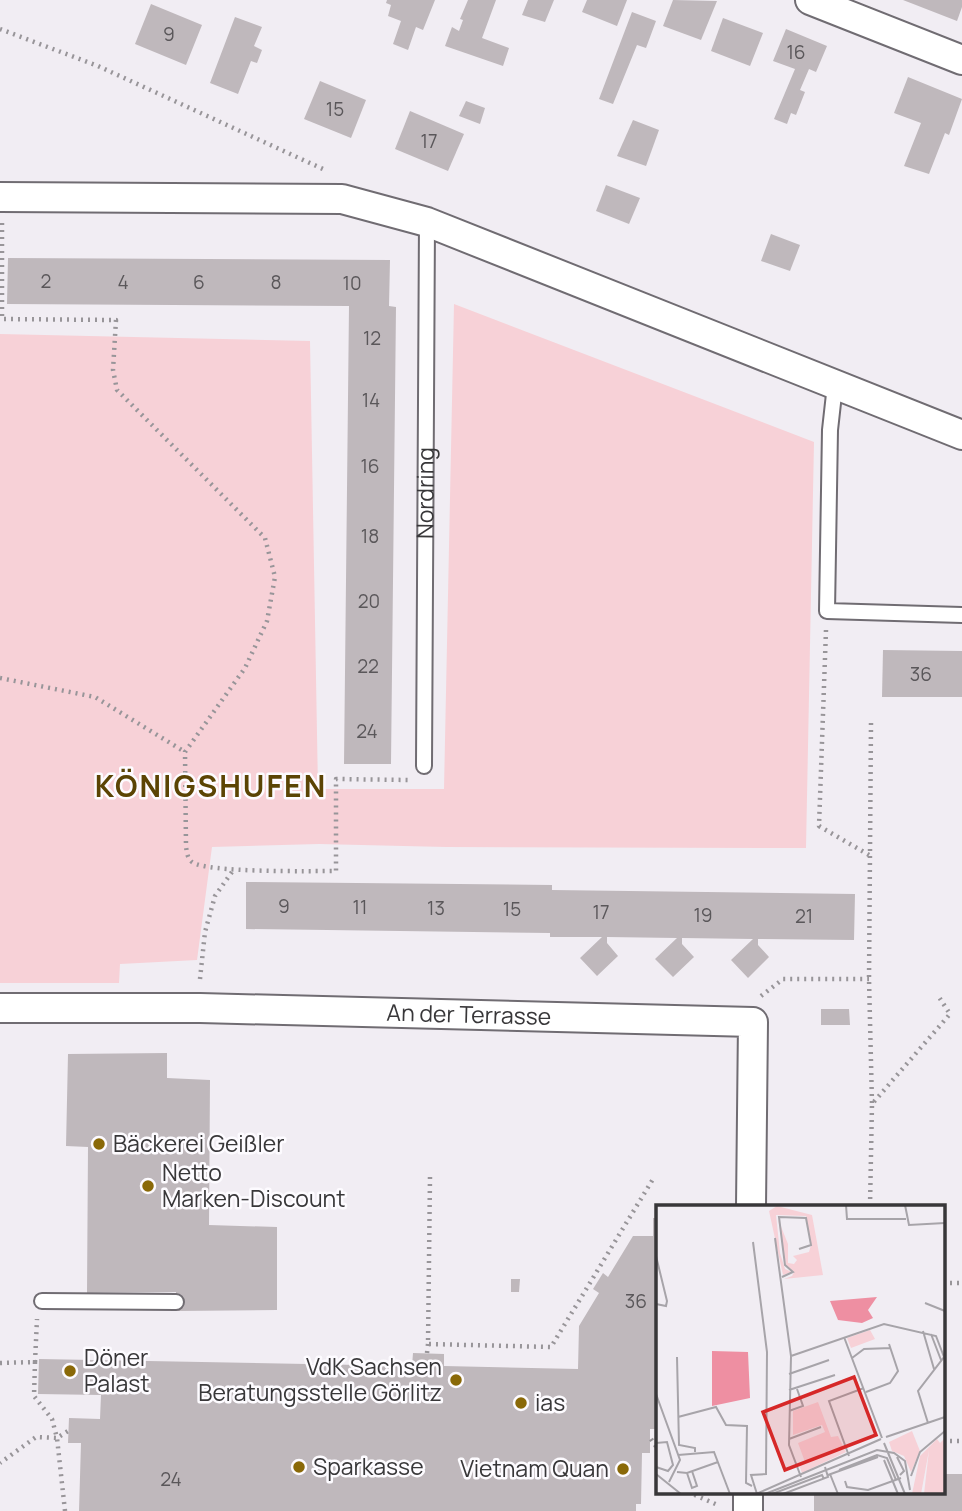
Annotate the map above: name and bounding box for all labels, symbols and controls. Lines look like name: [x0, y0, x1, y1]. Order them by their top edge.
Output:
house number: 9: [163, 21, 175, 47]
house number: 16: [786, 39, 806, 65]
house number: 15: [326, 96, 344, 122]
house number: 17: [421, 128, 437, 154]
house number: 2: [41, 268, 51, 294]
house number: 4: [117, 269, 129, 295]
house number: 6: [193, 269, 205, 295]
house number: 8: [270, 269, 282, 295]
house number: 10: [342, 270, 362, 296]
house number: 12: [363, 325, 381, 351]
house number: 14: [362, 387, 380, 413]
street label: Nordring: [408, 447, 441, 539]
house number: 16: [360, 453, 380, 479]
house number: 18: [361, 523, 379, 549]
house number: 20: [358, 588, 380, 614]
house number: 22: [357, 653, 379, 679]
house number: 36: [910, 661, 932, 687]
house number: 24: [356, 718, 378, 744]
district label: KÖNIGSHUFEN: [95, 765, 327, 806]
house number: 9: [278, 893, 290, 919]
house number: 11: [353, 894, 367, 920]
house number: 13: [427, 895, 445, 921]
house number: 15: [503, 896, 521, 922]
house number: 17: [593, 899, 609, 925]
house number: 19: [693, 902, 713, 928]
house number: 21: [795, 903, 813, 929]
street label: An der Terrasse: [386, 996, 552, 1032]
place label: Bäckerei Geißler: [113, 1127, 285, 1159]
marker: Bäckerei Geißler: [91, 1136, 107, 1152]
place label: Netto Marken-Discount: [162, 1156, 345, 1214]
marker: Netto Marken-Discount: [140, 1178, 156, 1194]
inset map: [656, 1205, 944, 1494]
house number: 36: [625, 1288, 647, 1314]
place label: Döner Palast: [84, 1341, 150, 1399]
place label: VdK Sachsen Beratungsstelle Görlitz: [198, 1350, 442, 1408]
marker: Döner Palast: [62, 1363, 78, 1379]
marker: VdK Sachsen Beratungsstelle Görlitz: [448, 1372, 464, 1388]
place label: ias: [535, 1386, 565, 1418]
marker: ias: [513, 1395, 529, 1411]
place label: Sparkasse: [313, 1450, 424, 1482]
place label: Vietnam Quan: [460, 1452, 609, 1484]
marker: Sparkasse: [291, 1459, 307, 1475]
marker: Vietnam Quan: [615, 1461, 631, 1477]
house number: 24: [160, 1466, 182, 1492]

